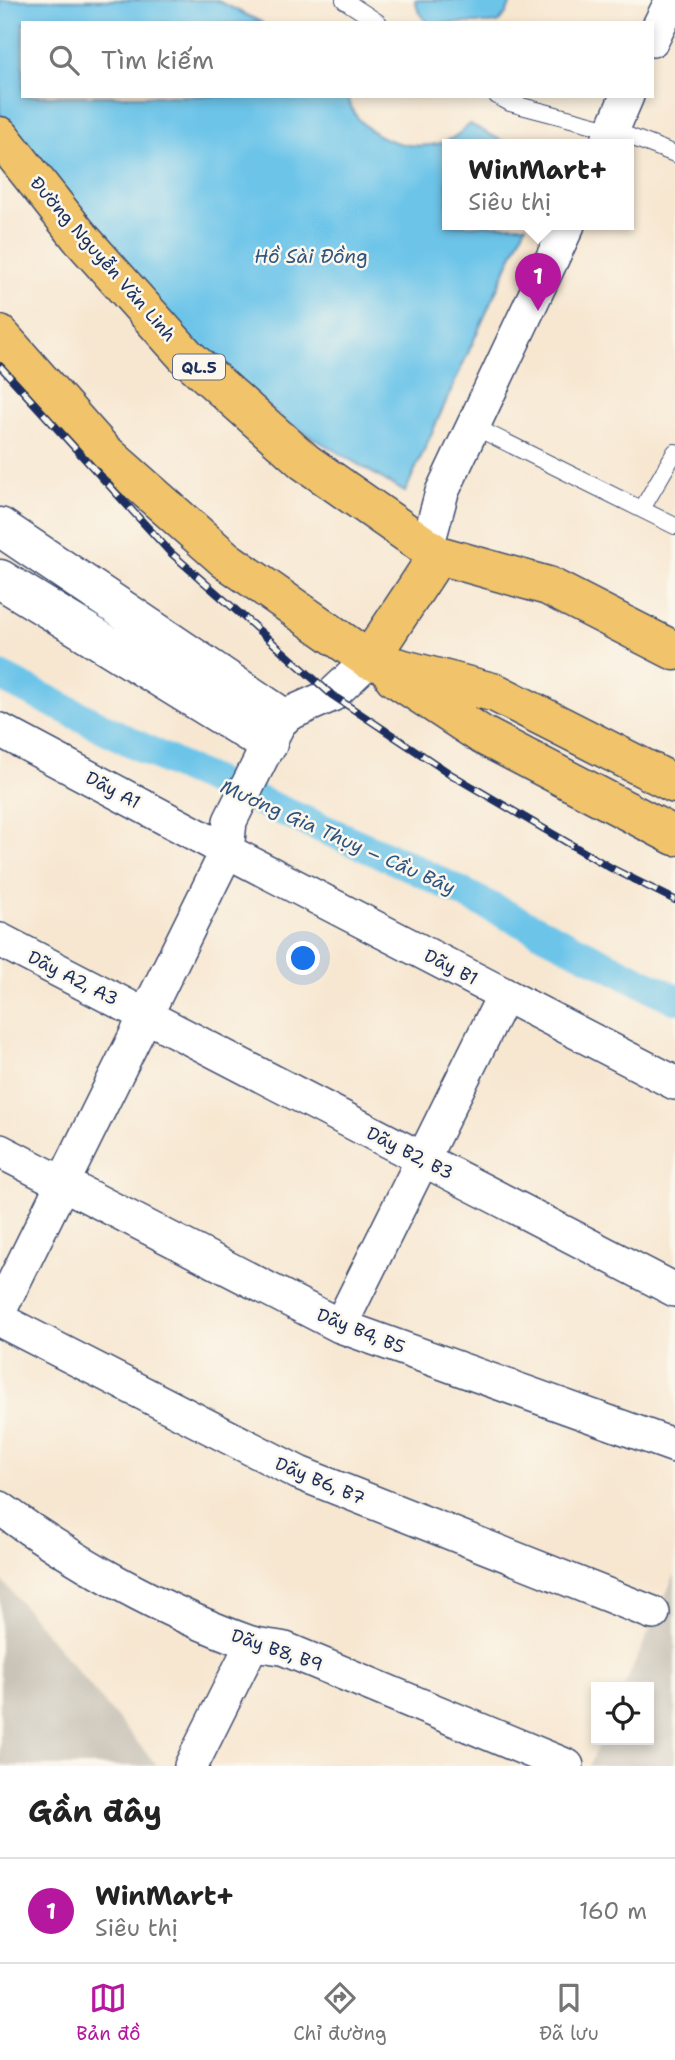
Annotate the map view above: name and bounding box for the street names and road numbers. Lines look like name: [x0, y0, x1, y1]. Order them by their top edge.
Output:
street label: Đường Nguyễn Văn Linh: [25, 171, 181, 347]
road number: QL.5: [173, 354, 225, 380]
street label: Dãy A1: [81, 766, 145, 814]
street label: Dãy B1: [420, 943, 482, 991]
street label: Dãy A2, A3: [24, 945, 122, 1011]
street label: Dãy B2, B3: [363, 1121, 457, 1185]
street label: Dãy B4, B5: [313, 1302, 409, 1360]
street label: Dãy B6, B7: [271, 1451, 369, 1511]
street label: Dãy B8, B9: [228, 1623, 326, 1677]

